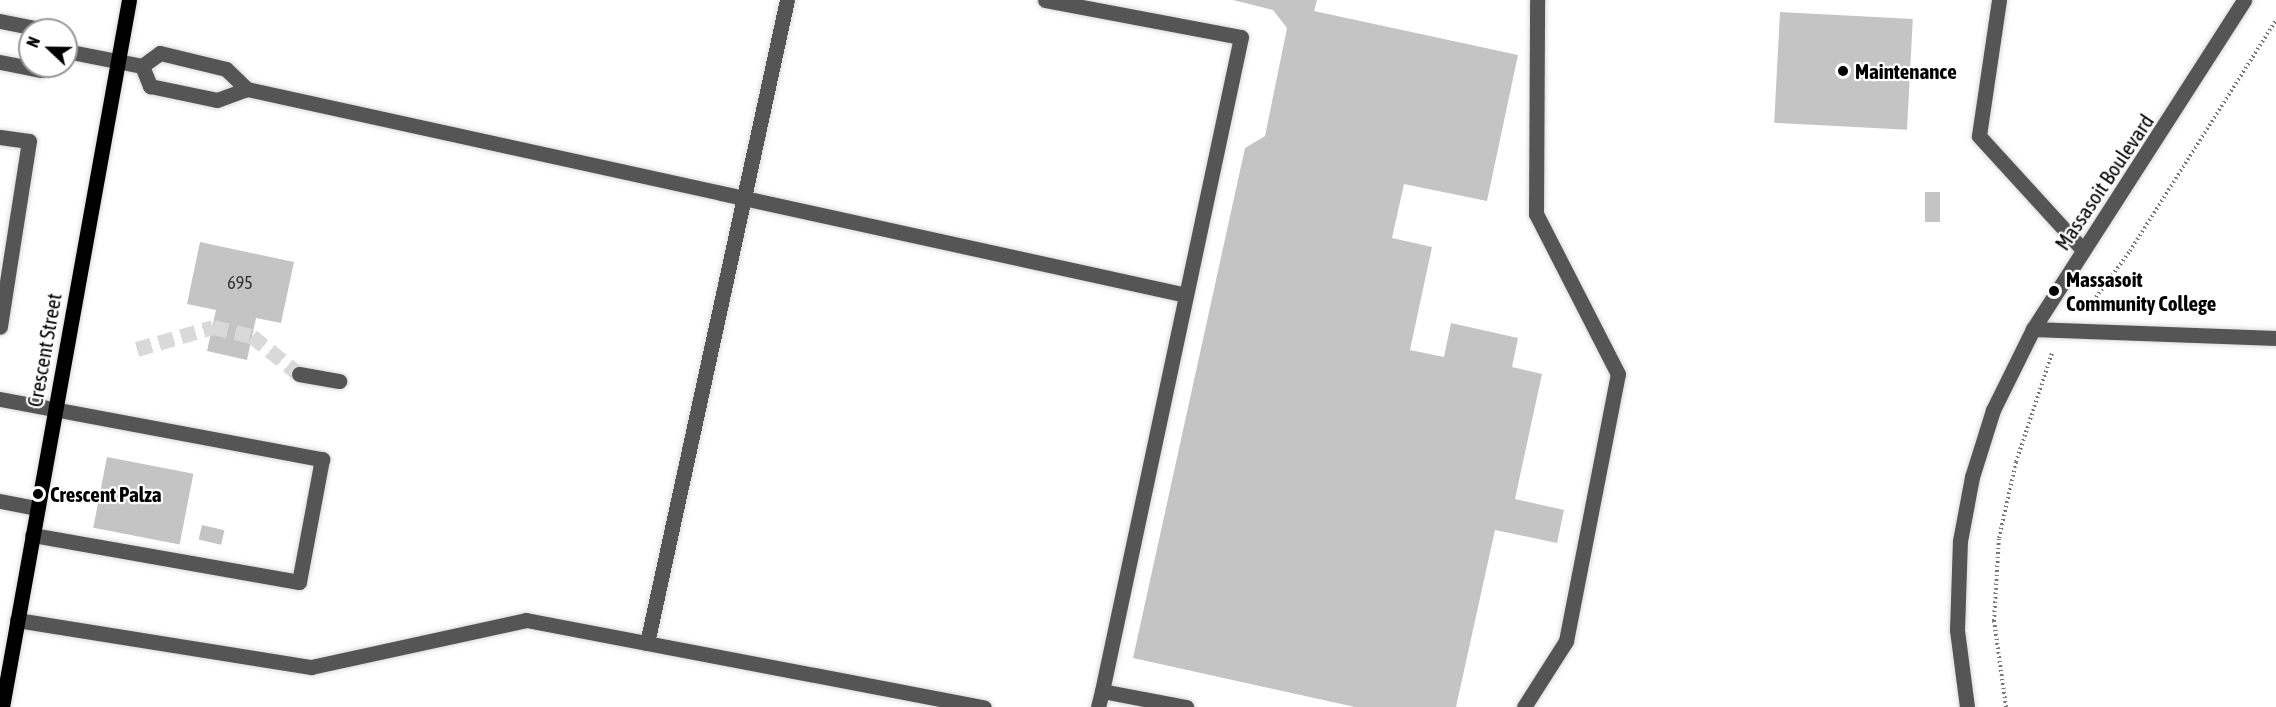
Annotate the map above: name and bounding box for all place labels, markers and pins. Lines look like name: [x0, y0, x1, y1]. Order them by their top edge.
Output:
place label: Maintenance: [1855, 58, 1957, 84]
marker: Maintenance: [1836, 64, 1850, 78]
place label: Massasoit Community College: [2066, 266, 2216, 316]
marker: Massasoit Community College: [2047, 284, 2061, 298]
place label: Crescent Palza: [50, 481, 162, 507]
marker: Crescent Palza: [31, 487, 45, 501]

